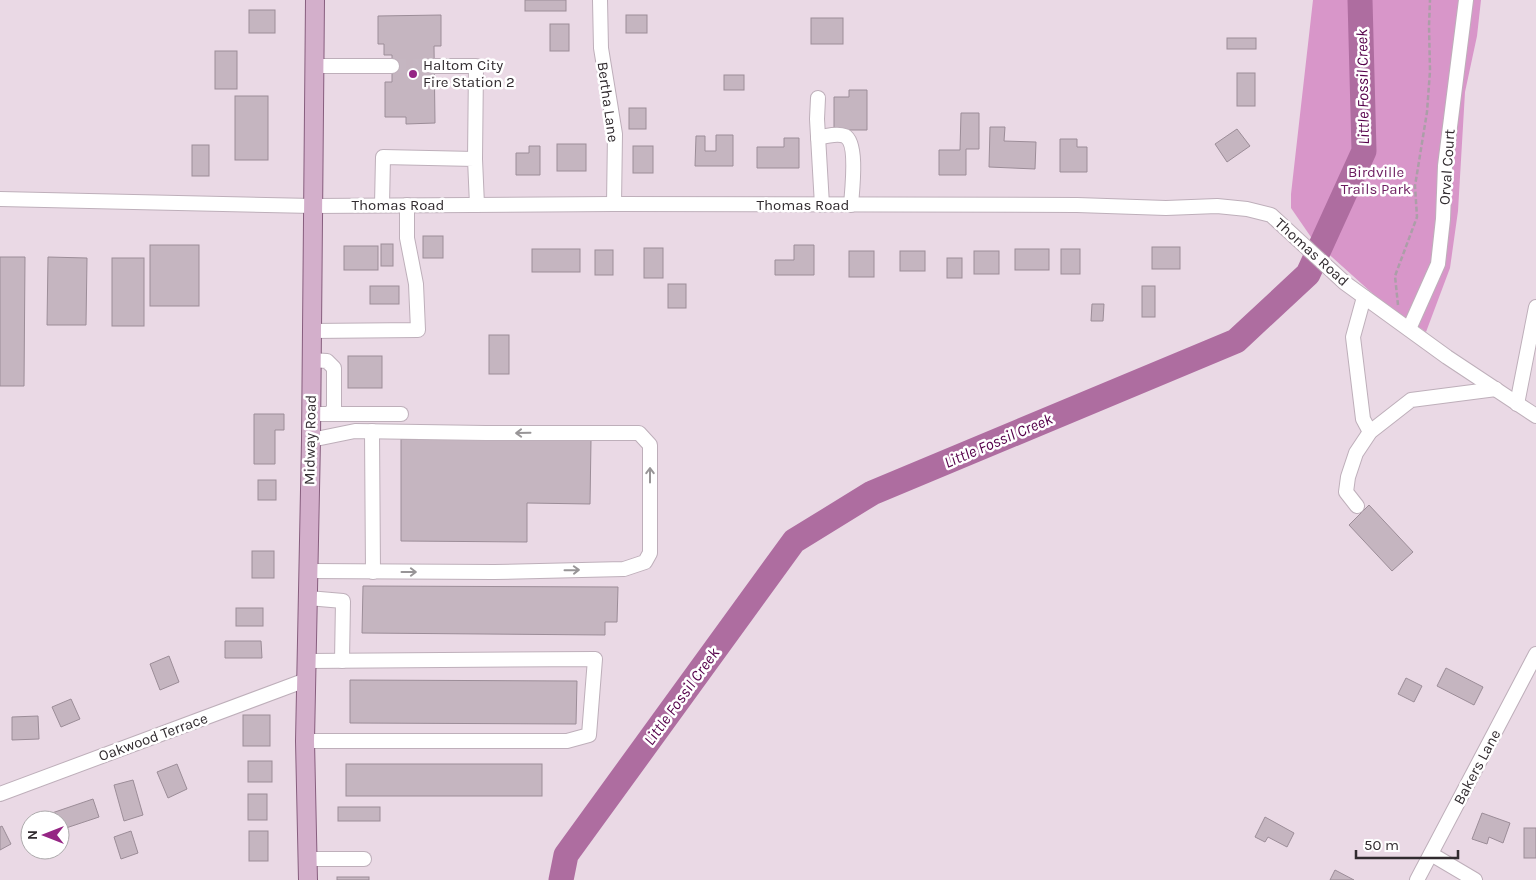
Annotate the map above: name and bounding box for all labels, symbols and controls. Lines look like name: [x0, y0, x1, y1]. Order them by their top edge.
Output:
water label: Little Fossil Creek: [1352, 28, 1373, 145]
place label: Haltom City Fire Station 2: [423, 56, 515, 91]
street label: Bertha Lane: [593, 61, 623, 143]
marker: Haltom City Fire Station 2: [407, 68, 419, 80]
street label: Orval Court: [1435, 128, 1459, 206]
park label: Birdville Trails Park: [1341, 163, 1411, 198]
street label: Thomas Road: [351, 196, 445, 214]
street label: Thomas Road: [756, 196, 850, 214]
street label: Thomas Road: [1271, 214, 1353, 290]
street label: Midway Road: [300, 395, 320, 485]
water label: Little Fossil Creek: [941, 409, 1056, 472]
one-way arrow: [515, 428, 531, 437]
one-way arrow: [645, 468, 655, 484]
one-way arrow: [564, 566, 580, 575]
one-way arrow: [401, 567, 417, 577]
water label: Little Fossil Creek: [640, 643, 724, 749]
street label: Oakwood Terrace: [96, 709, 210, 765]
street label: Bakers Lane: [1450, 726, 1504, 808]
north arrow: [20, 810, 70, 860]
scale bar: [1356, 828, 1458, 860]
text: N: [24, 830, 41, 840]
text: 50 m: [1364, 836, 1399, 854]

